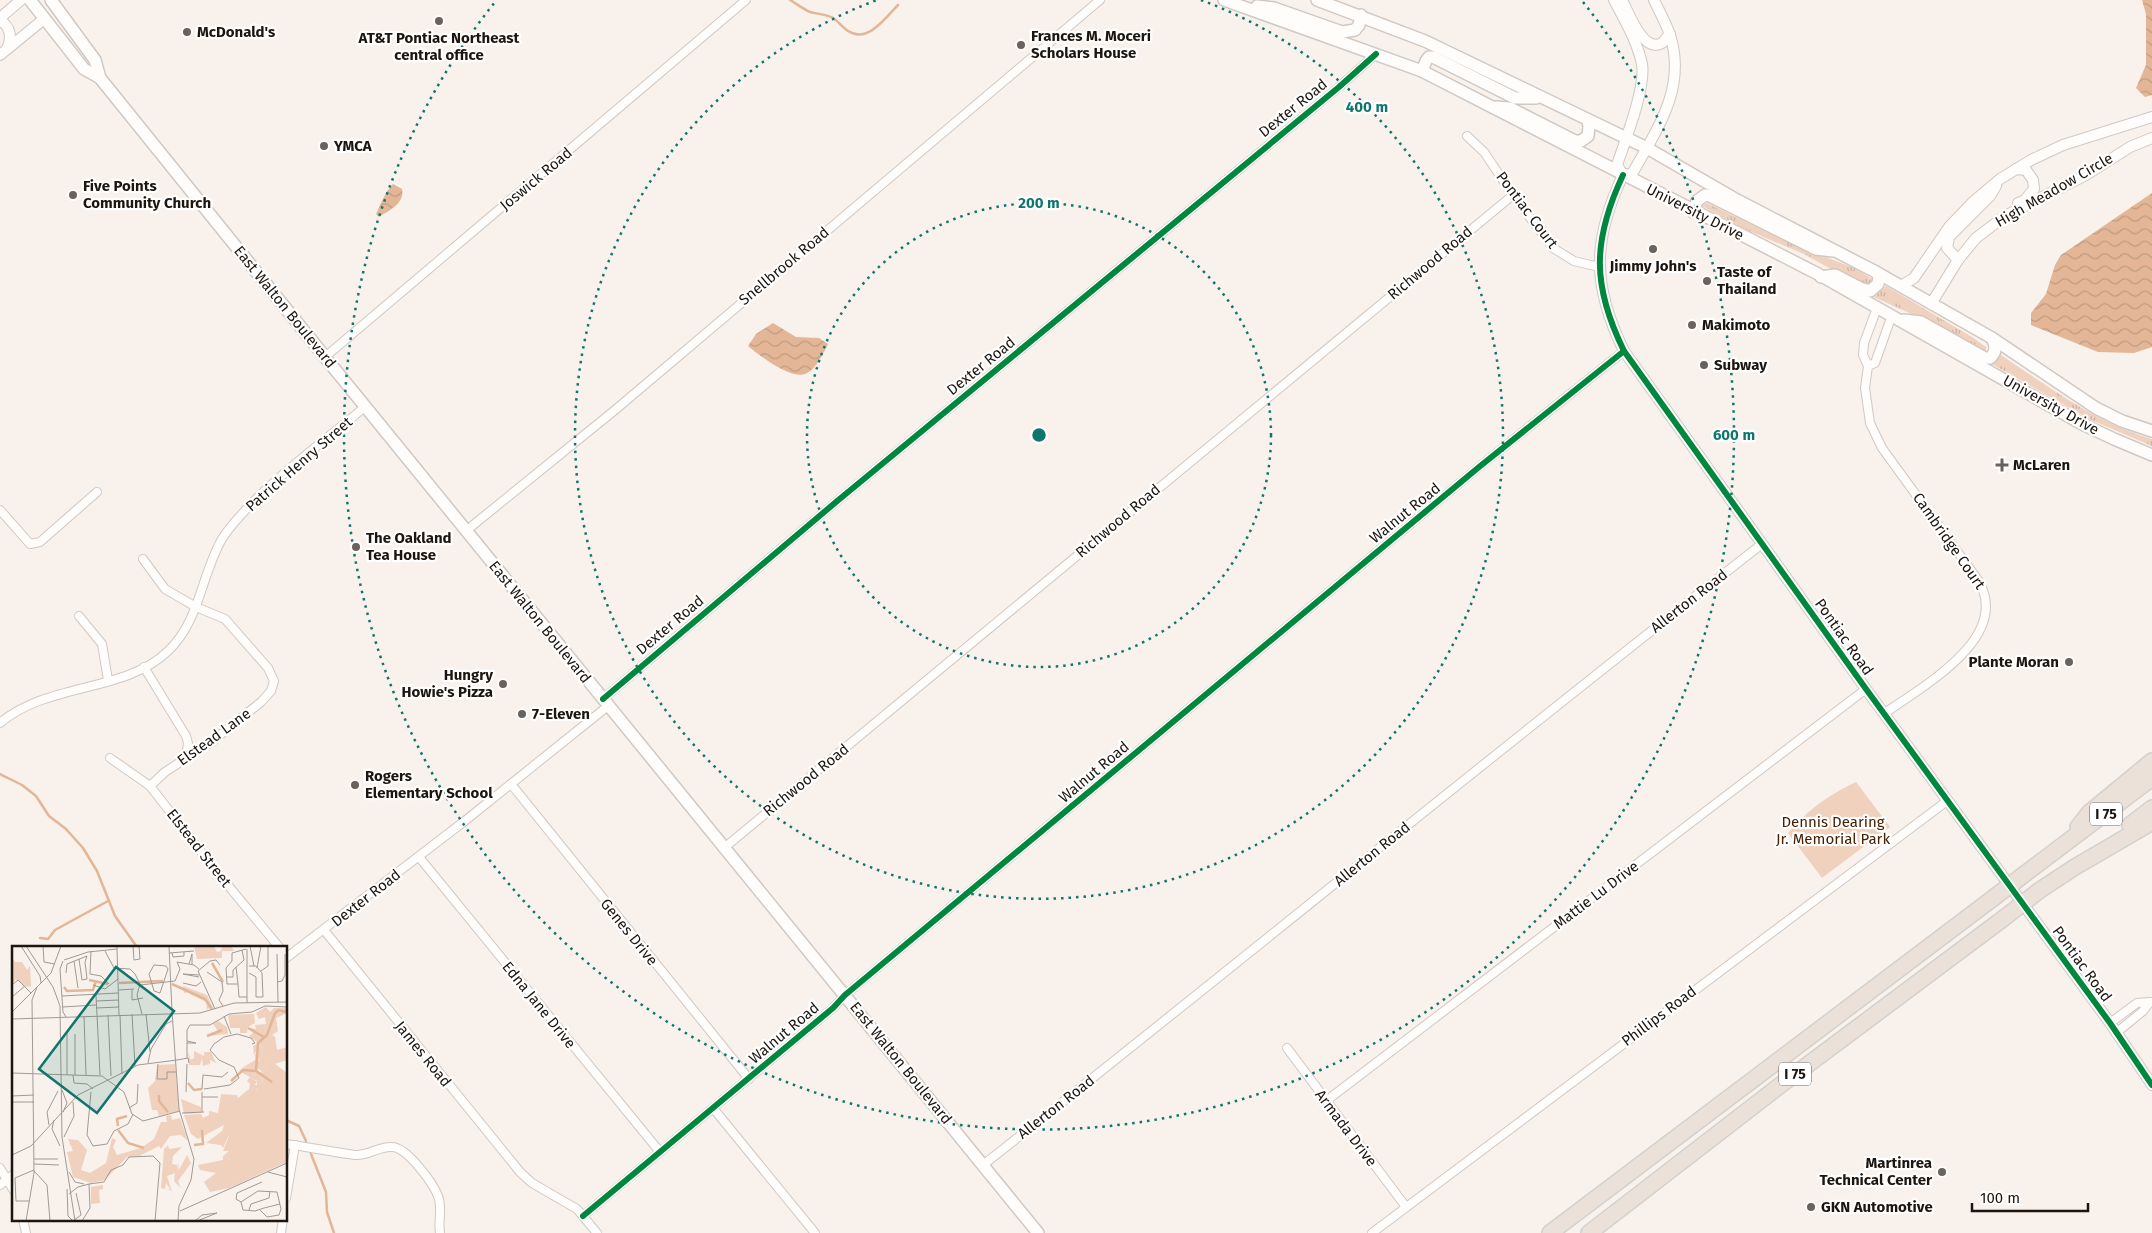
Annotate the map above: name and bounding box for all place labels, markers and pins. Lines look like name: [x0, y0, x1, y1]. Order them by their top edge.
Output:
marker: AT&T Pontiac Northeast central office: [433, 15, 445, 27]
place label: McDonald's: [197, 23, 275, 41]
marker: McDonald's: [181, 26, 193, 38]
place label: Frances M. Moceri Scholars House: [1031, 27, 1151, 62]
place label: AT&T Pontiac Northeast central office: [358, 29, 520, 64]
marker: Frances M. Moceri Scholars House: [1015, 39, 1027, 51]
place label: YMCA: [333, 137, 373, 155]
marker: YMCA: [318, 140, 330, 152]
place label: Five Points Community Church: [83, 177, 211, 212]
marker: Five Points Community Church: [67, 189, 79, 201]
marker: Jimmy John's: [1647, 243, 1659, 255]
place label: Jimmy John's: [1609, 257, 1696, 275]
place label: Taste of Thailand: [1717, 263, 1776, 298]
marker: Taste of Thailand: [1701, 275, 1713, 287]
place label: Makimoto: [1702, 316, 1770, 334]
marker: Makimoto: [1686, 319, 1698, 331]
place label: Subway: [1714, 356, 1767, 374]
marker: Subway: [1698, 359, 1710, 371]
centre of rings: [1030, 426, 1048, 444]
place label: McLaren: [2013, 456, 2070, 474]
marker: McLaren: [1995, 458, 2009, 472]
place label: The Oakland Tea House: [366, 529, 452, 564]
marker: The Oakland Tea House: [350, 541, 362, 553]
place label: Plante Moran: [1969, 653, 2059, 671]
marker: Plante Moran: [2063, 656, 2075, 668]
place label: Hungry Howie's Pizza: [401, 666, 493, 701]
marker: Hungry Howie's Pizza: [497, 678, 509, 690]
place label: 7-Eleven: [532, 705, 590, 723]
marker: 7-Eleven: [516, 708, 528, 720]
place label: Rogers Elementary School: [365, 767, 493, 802]
marker: Rogers Elementary School: [349, 779, 361, 791]
place label: Martinrea Technical Center: [1820, 1154, 1933, 1189]
marker: Martinrea Technical Center: [1936, 1166, 1948, 1178]
place label: GKN Automotive: [1821, 1198, 1933, 1216]
marker: GKN Automotive: [1805, 1201, 1817, 1213]

